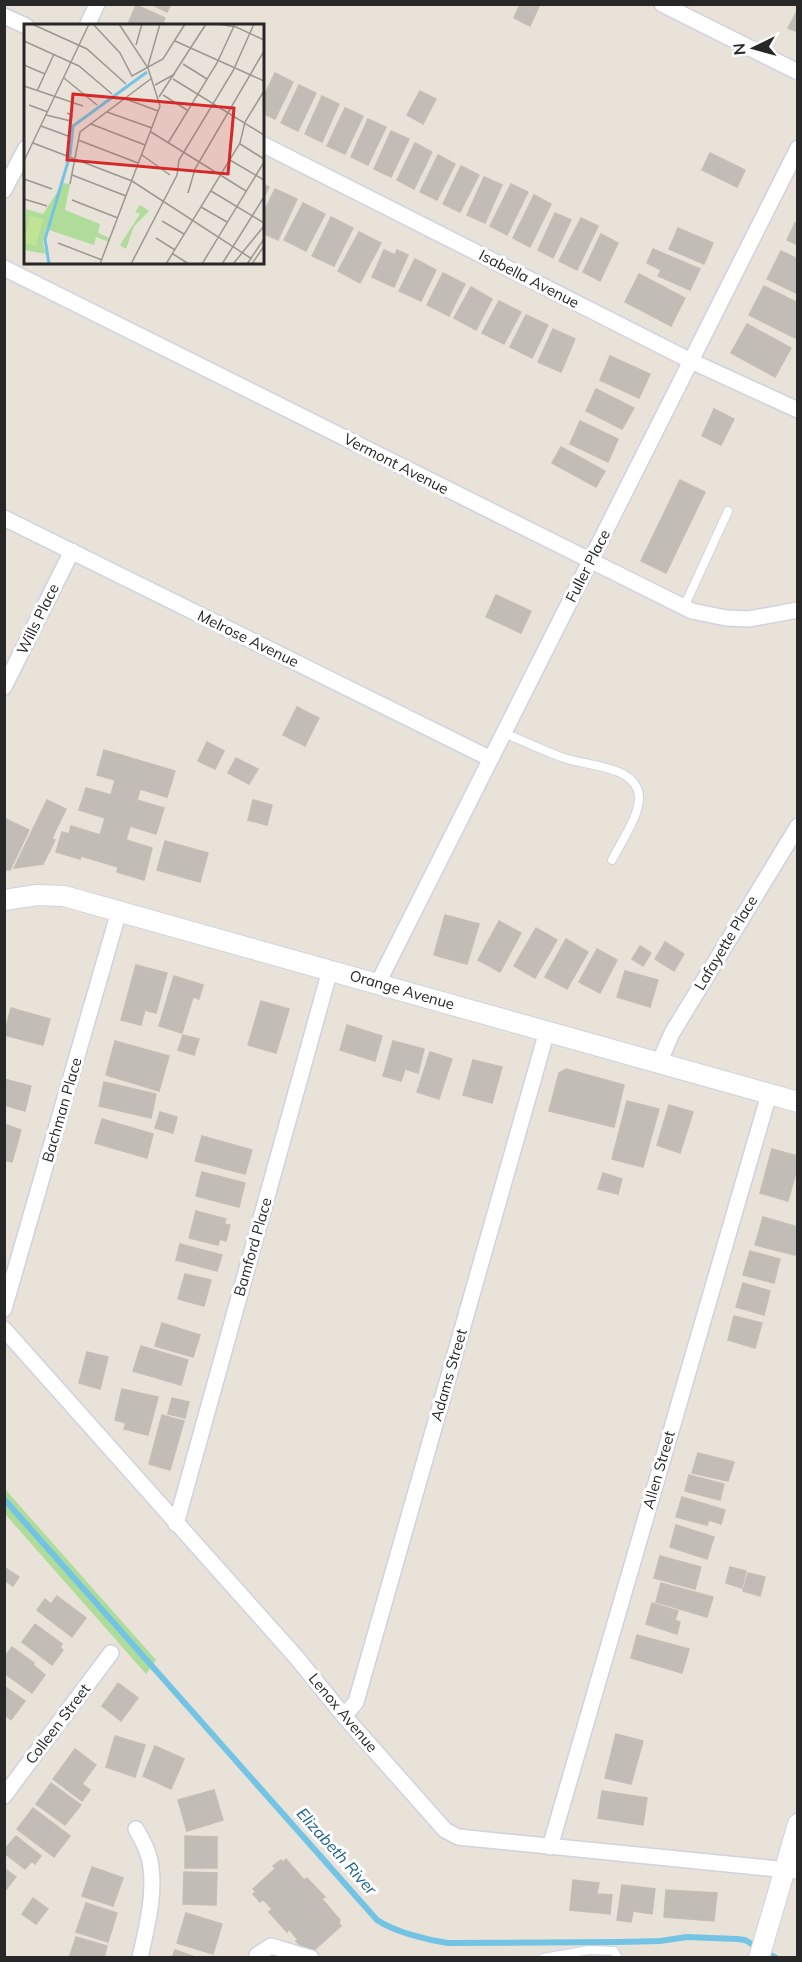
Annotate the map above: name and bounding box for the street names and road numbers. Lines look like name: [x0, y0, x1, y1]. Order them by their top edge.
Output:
street label: Isabella Avenue: [476, 245, 582, 312]
street label: Vermont Avenue: [341, 429, 452, 498]
street label: Fuller Place: [561, 526, 614, 605]
street label: Wills Place: [12, 580, 63, 657]
street label: Melrose Avenue: [194, 606, 302, 671]
street label: Lafayette Place: [690, 892, 761, 994]
street label: Orange Avenue: [348, 965, 457, 1014]
street label: Bachman Place: [37, 1055, 86, 1164]
street label: Bamford Place: [229, 1195, 276, 1298]
street label: Adams Street: [426, 1327, 471, 1423]
street label: Allen Street: [638, 1429, 679, 1511]
street label: Lenox Avenue: [305, 1669, 382, 1756]
street label: Colleen Street: [21, 1680, 94, 1768]

